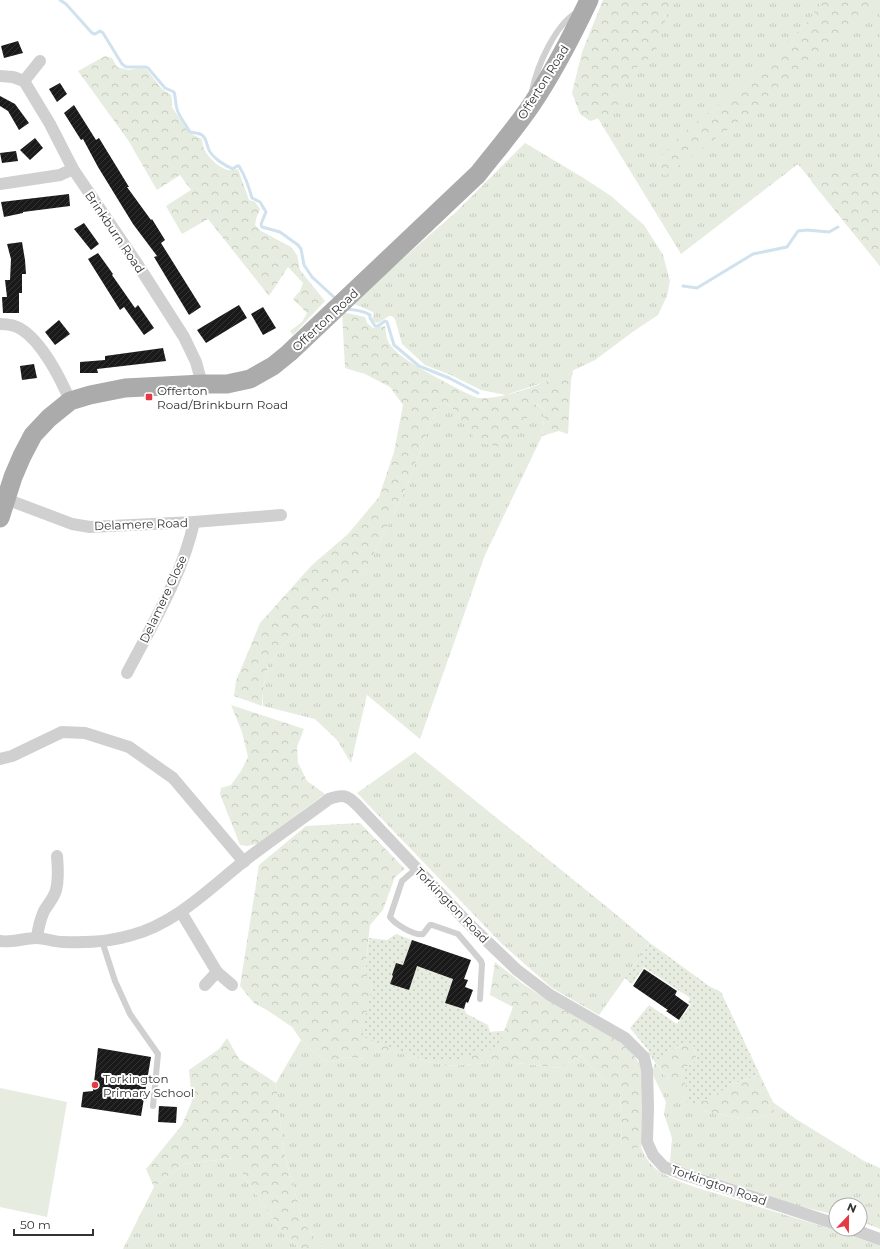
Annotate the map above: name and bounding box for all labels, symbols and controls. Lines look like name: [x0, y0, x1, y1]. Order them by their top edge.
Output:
street label: Offerton Road: [514, 42, 572, 122]
street label: Brinkburn Road: [82, 188, 148, 276]
street label: Offerton Road: [289, 285, 361, 355]
place label: Offerton Road/Brinkburn Road: [157, 383, 288, 412]
marker: Offerton Road/Brinkburn Road: [144, 392, 154, 402]
street label: Delamere Road: [94, 515, 188, 533]
street label: Delamere Close: [136, 553, 190, 645]
street label: Torkington Road: [412, 864, 492, 946]
place label: Torkington Primary School: [103, 1071, 194, 1100]
marker: Torkington Primary School: [90, 1080, 100, 1090]
street label: Torkington Road: [669, 1162, 769, 1208]
north arrow: [828, 1197, 868, 1237]
text: N: [845, 1200, 858, 1216]
scale bar: [14, 1211, 93, 1237]
text: 50 m: [20, 1217, 51, 1232]

